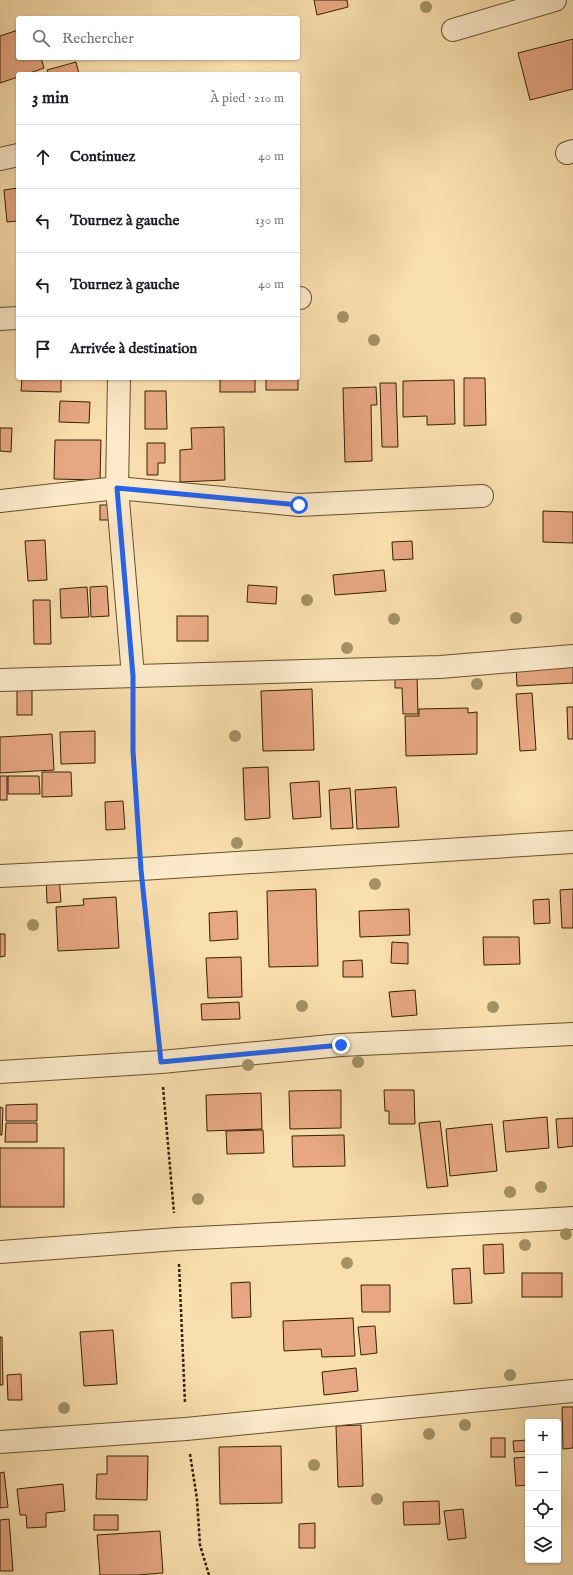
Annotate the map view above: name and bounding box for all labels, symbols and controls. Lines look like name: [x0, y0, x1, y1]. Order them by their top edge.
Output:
search box: [16, 16, 300, 60]
icon: search: [30, 27, 52, 49]
text: Rechercher: [62, 29, 134, 48]
text: 3 min: [32, 88, 69, 109]
text: À pied · 210 m: [210, 90, 284, 107]
icon: ahead: [32, 146, 54, 168]
text: Continuez: [70, 147, 135, 166]
text: 40 m: [258, 148, 284, 165]
icon: left: [32, 210, 54, 232]
text: Tournez à gauche: [70, 211, 179, 230]
text: 130 m: [255, 212, 284, 229]
icon: left: [32, 274, 54, 296]
text: Tournez à gauche: [70, 275, 179, 294]
text: 40 m: [258, 276, 284, 293]
icon: arrive: [32, 338, 54, 360]
text: Arrivée à destination: [70, 339, 197, 358]
route start: [290, 496, 308, 514]
route end: [332, 1036, 350, 1054]
map controls: [525, 1419, 561, 1563]
button: +: [525, 1419, 561, 1455]
button: −: [525, 1455, 561, 1491]
button: locate: [525, 1491, 561, 1527]
button: layers: [525, 1527, 561, 1563]

